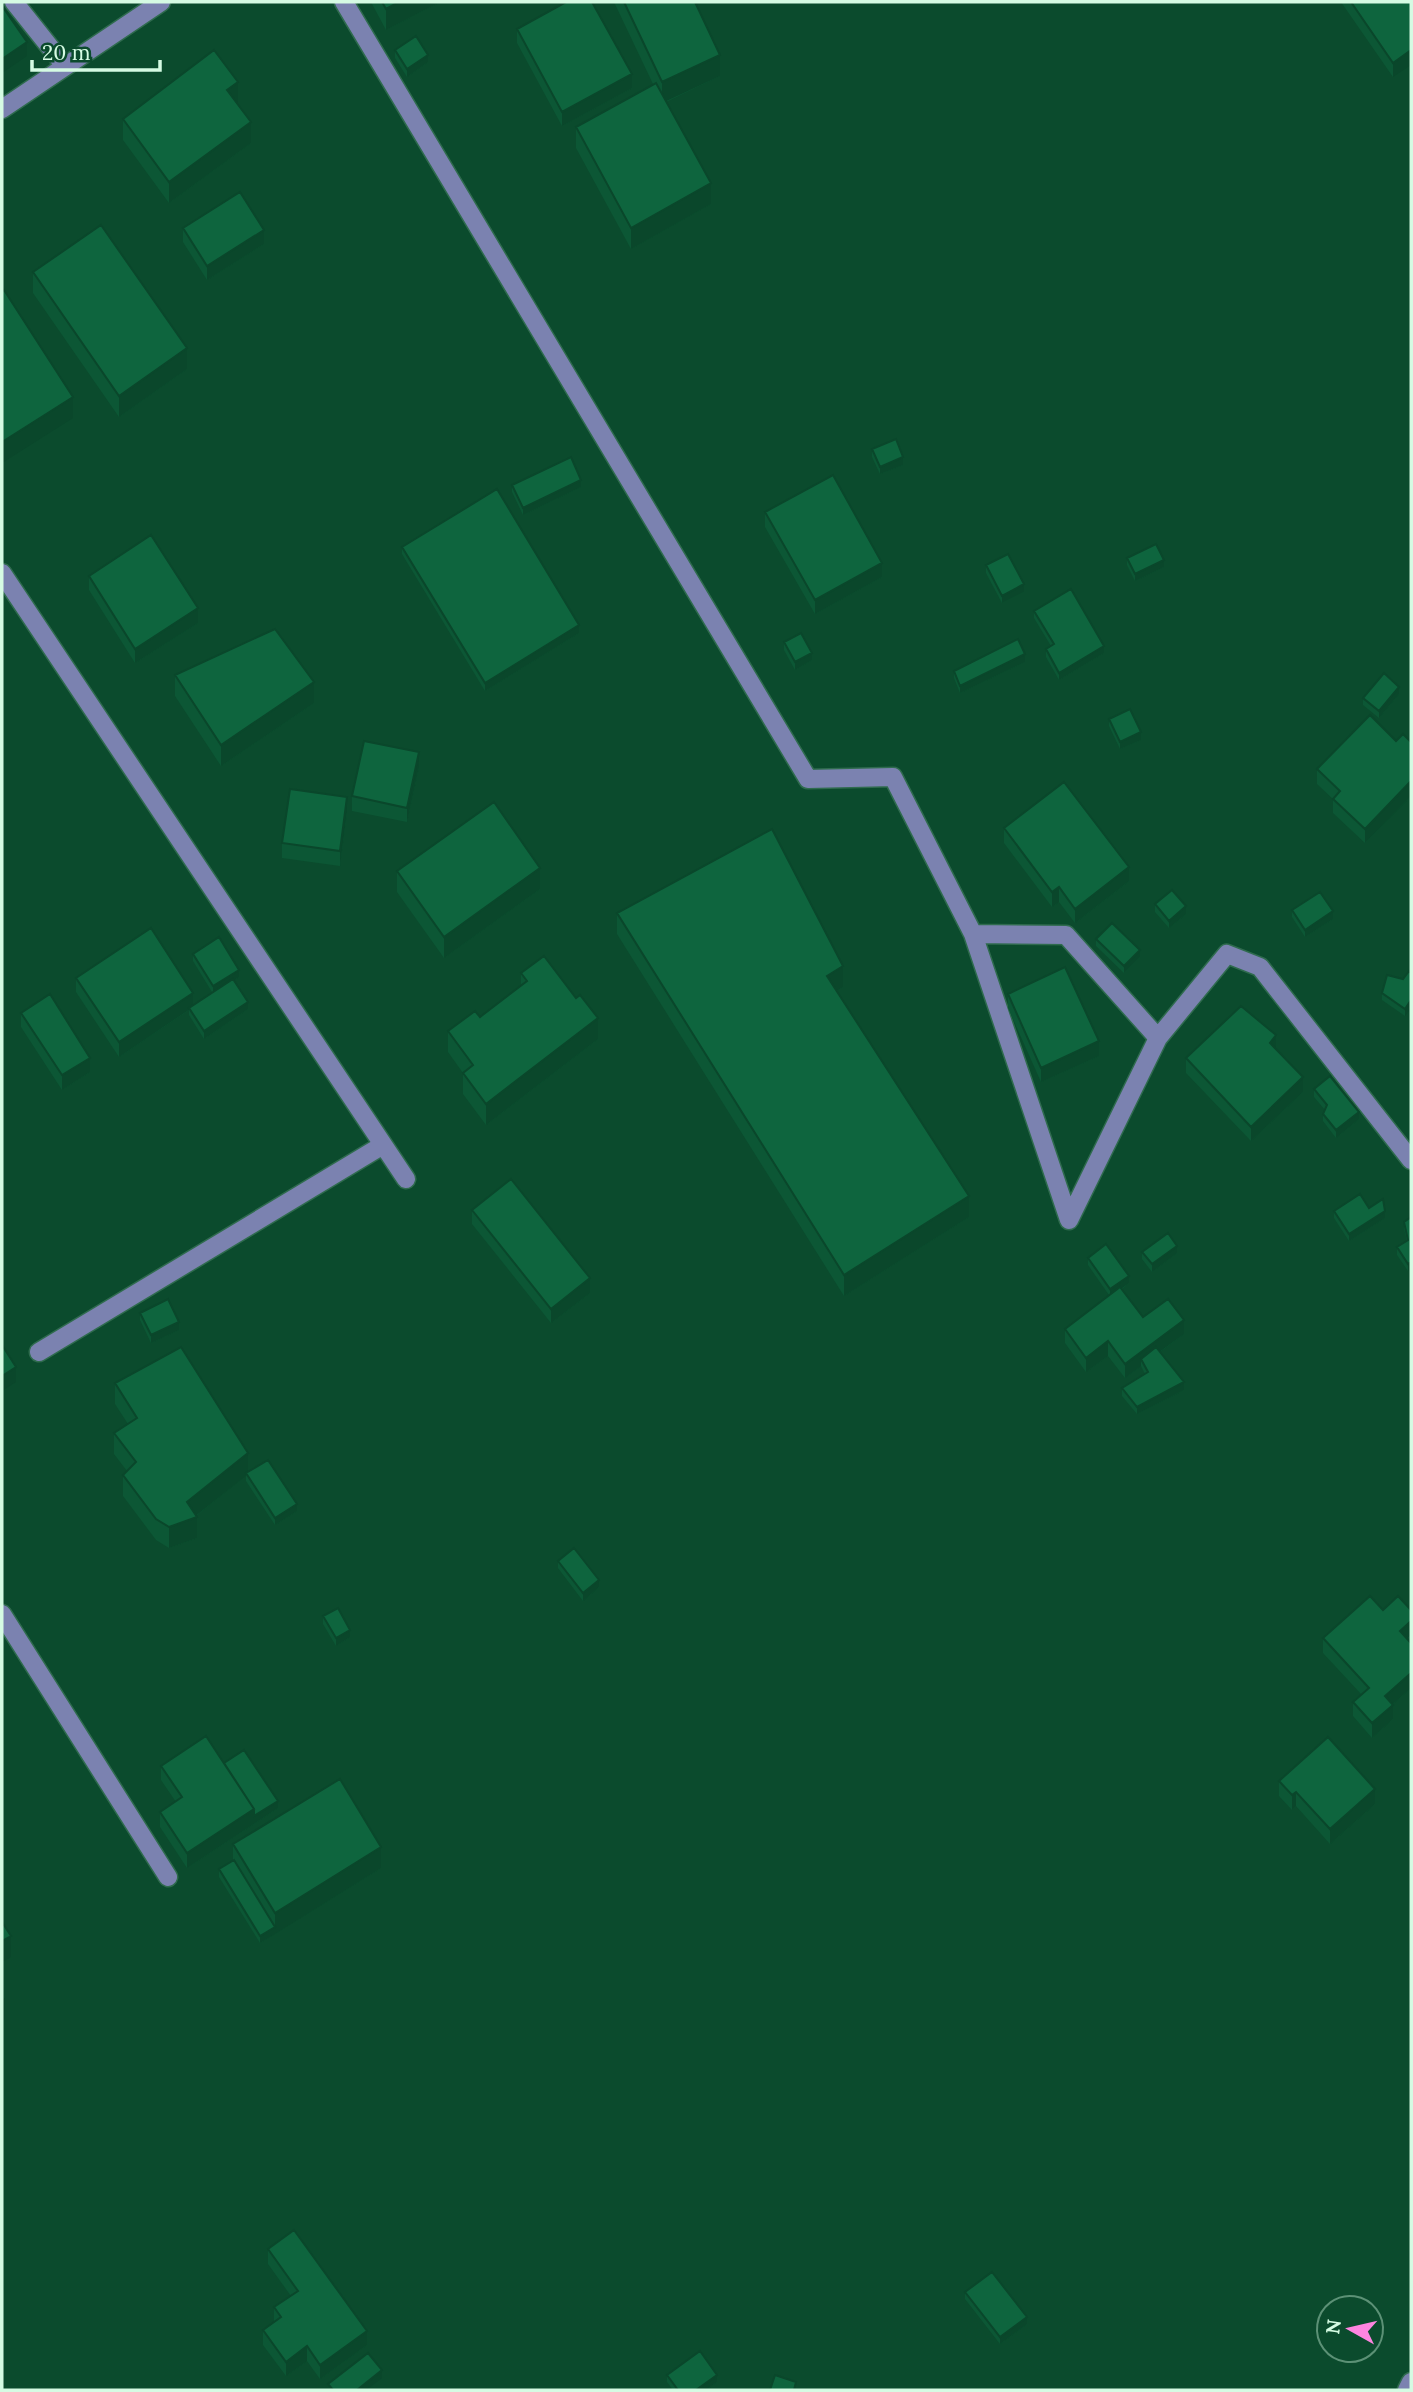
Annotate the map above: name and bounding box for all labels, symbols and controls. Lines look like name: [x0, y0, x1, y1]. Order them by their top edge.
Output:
scale bar: [32, 28, 159, 72]
text: 20 m: [42, 39, 91, 66]
north arrow: [1315, 2294, 1385, 2364]
text: N: [1320, 2317, 1346, 2336]

